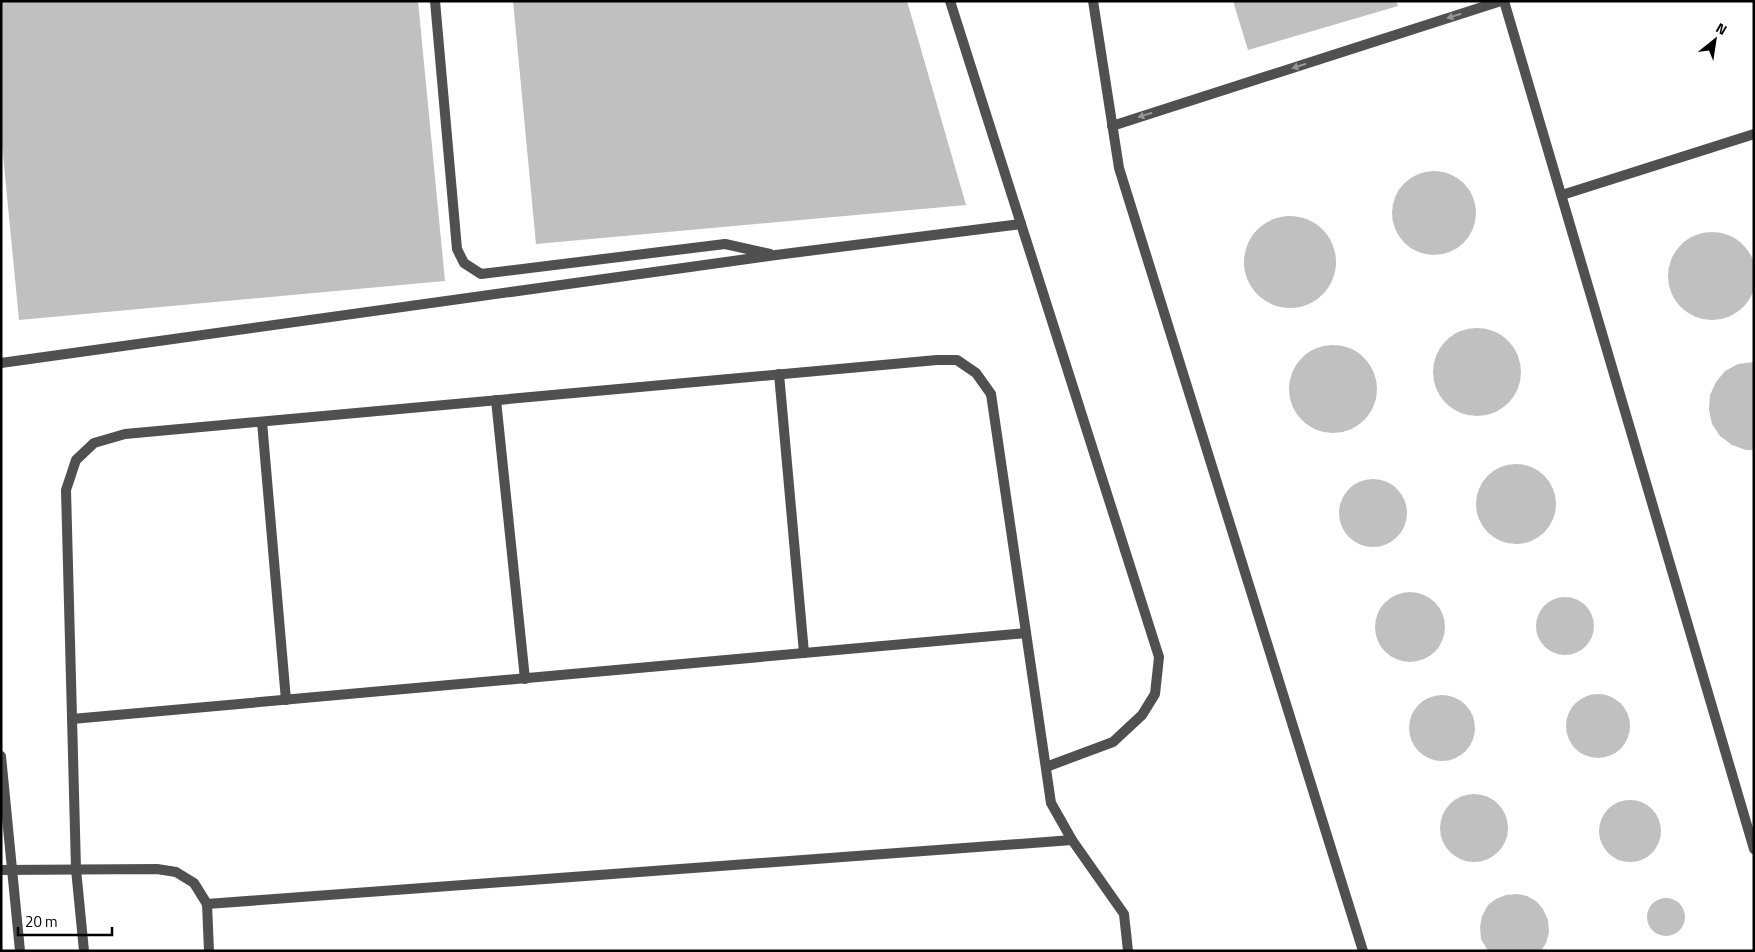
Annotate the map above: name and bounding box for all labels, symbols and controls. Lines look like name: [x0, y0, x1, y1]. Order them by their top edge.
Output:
one-way arrow: [1446, 12, 1461, 20]
north arrow: [1690, 15, 1740, 65]
text: N: [1712, 17, 1731, 40]
one-way arrow: [1292, 62, 1307, 70]
one-way arrow: [1137, 112, 1152, 119]
scale bar: [18, 904, 111, 936]
text: 20 m: [25, 910, 58, 933]

